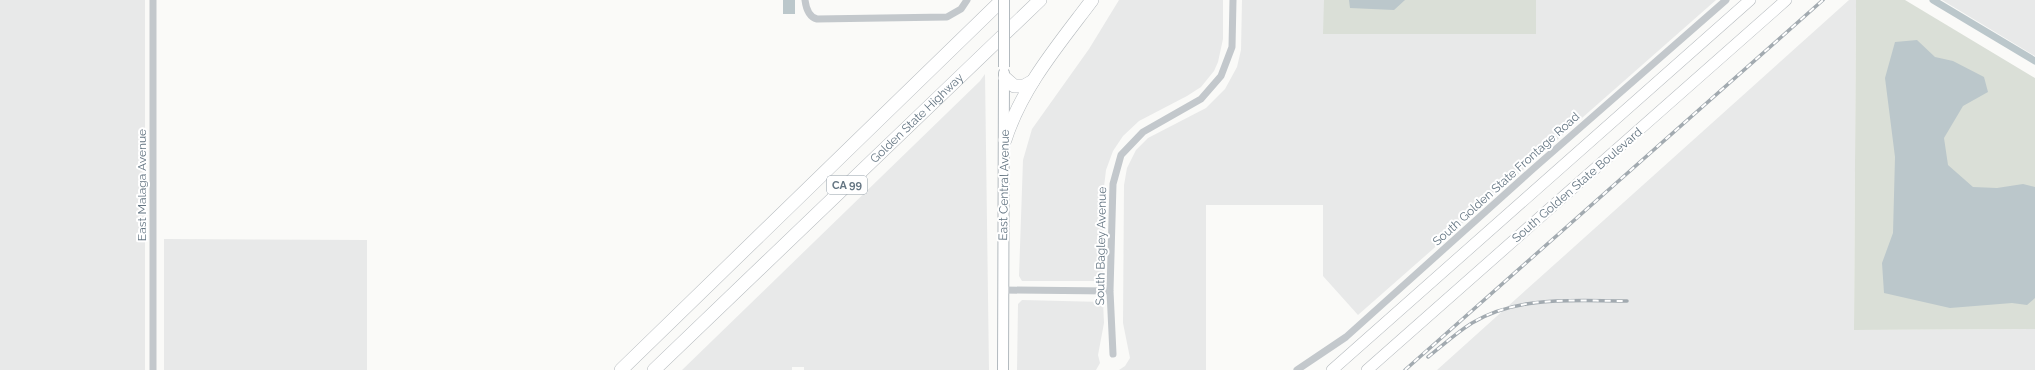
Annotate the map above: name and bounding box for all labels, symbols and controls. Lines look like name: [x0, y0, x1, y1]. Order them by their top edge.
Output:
street label: Golden State Highway: [867, 70, 967, 166]
street label: South Golden State Frontage Road: [1430, 109, 1582, 249]
street label: South Golden State Boulevard: [1509, 125, 1645, 245]
street label: East Malaga Avenue: [135, 129, 149, 241]
street label: East Central Avenue: [996, 129, 1012, 241]
road number: CA 99: [827, 176, 867, 194]
street label: South Bagley Avenue: [1093, 187, 1109, 305]

